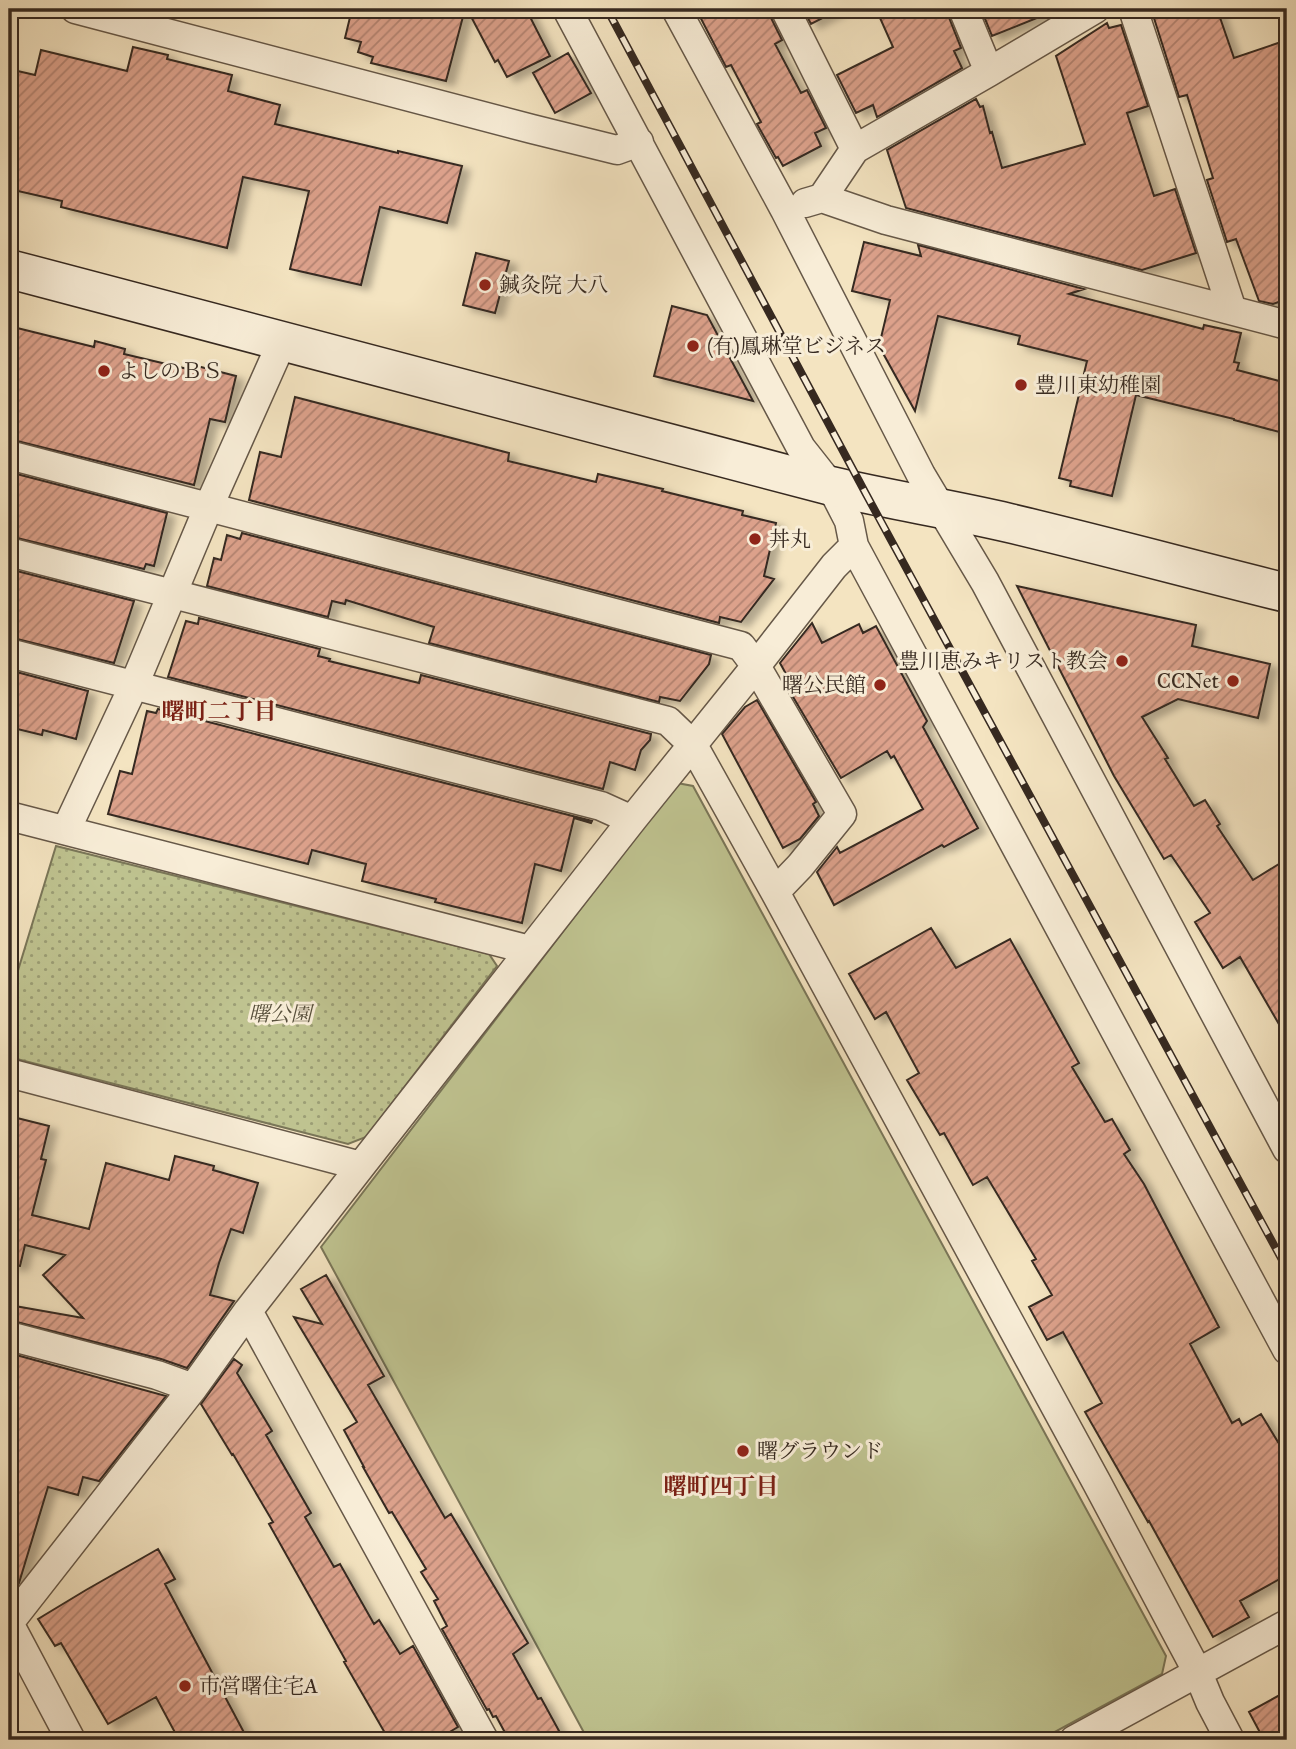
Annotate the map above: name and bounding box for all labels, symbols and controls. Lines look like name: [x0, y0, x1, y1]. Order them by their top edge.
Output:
place label: 鍼灸院 大八: [499, 272, 609, 298]
marker: 鍼灸院 大八: [477, 277, 493, 293]
place label: (有)鳳琳堂ビジネス: [707, 333, 886, 359]
marker: (有)鳳琳堂ビジネス: [685, 338, 701, 354]
place label: よしのＢＳ: [118, 358, 223, 384]
marker: よしのＢＳ: [96, 363, 112, 379]
place label: 豊川東幼稚園: [1035, 372, 1161, 398]
marker: 豊川東幼稚園: [1013, 377, 1029, 393]
place label: 丼丸: [769, 526, 811, 552]
marker: 丼丸: [747, 531, 763, 547]
place label: 豊川恵みキリスト教会: [898, 648, 1108, 674]
marker: 豊川恵みキリスト教会: [1114, 653, 1130, 669]
place label: CCNet: [1157, 668, 1220, 694]
place label: 曙公民館: [782, 672, 866, 698]
marker: CCNet: [1225, 673, 1241, 689]
marker: 曙公民館: [872, 677, 888, 693]
district label: 曙町二丁目: [162, 697, 277, 725]
park label: 曙公園: [249, 1001, 314, 1027]
place label: 曙グラウンド: [757, 1438, 883, 1464]
marker: 曙グラウンド: [735, 1443, 751, 1459]
district label: 曙町四丁目: [664, 1472, 779, 1500]
place label: 市営曙住宅A: [199, 1673, 318, 1699]
marker: 市営曙住宅A: [177, 1678, 193, 1694]

